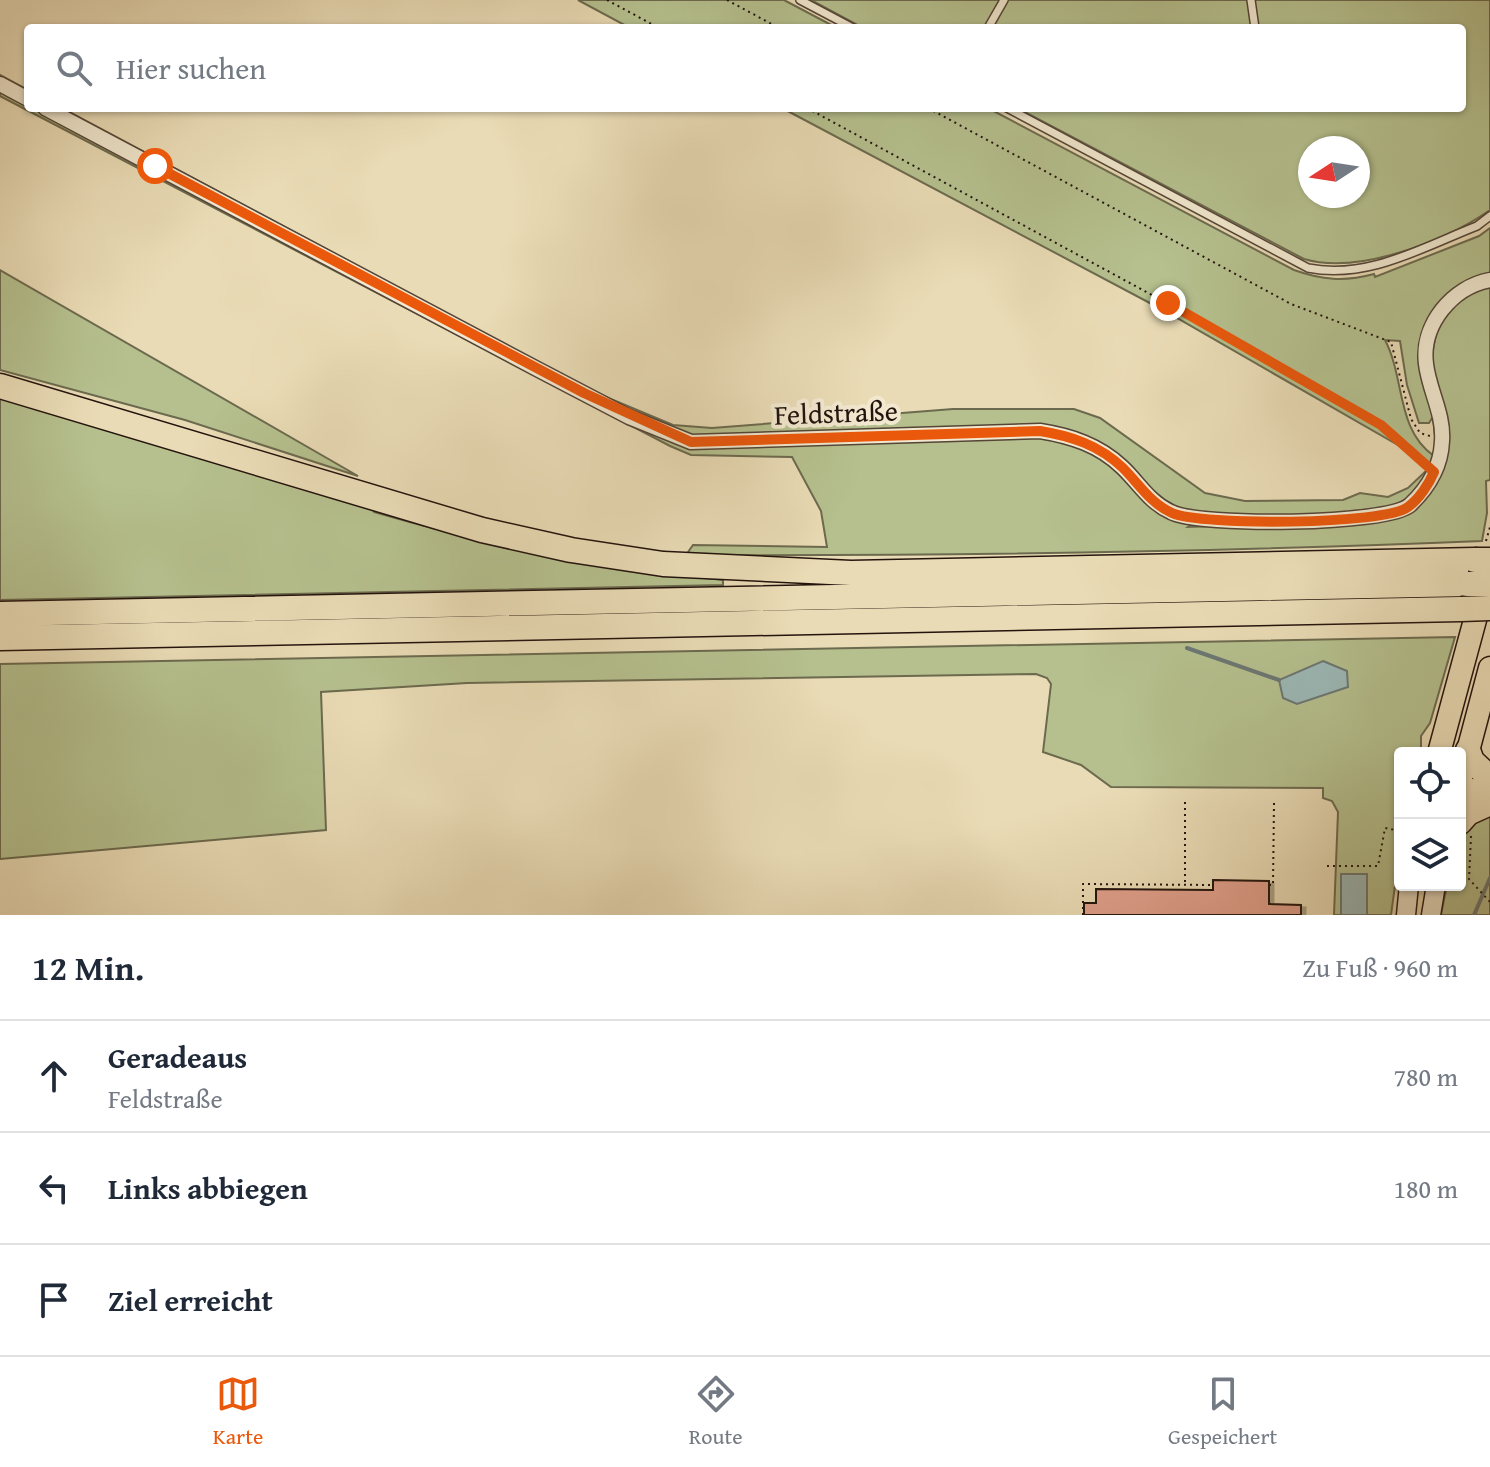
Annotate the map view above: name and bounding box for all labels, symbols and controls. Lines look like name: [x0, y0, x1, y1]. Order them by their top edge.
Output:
search box: [24, 24, 1466, 112]
icon: search: [52, 46, 96, 90]
text: Hier suchen: [116, 46, 266, 90]
north arrow: [1298, 136, 1370, 208]
route start: [137, 148, 173, 184]
route end: [1150, 285, 1186, 321]
street label: Feldstraße: [774, 389, 898, 435]
map controls: [1394, 747, 1466, 891]
button: locate: [1394, 747, 1466, 819]
button: layers: [1394, 819, 1466, 891]
text: 12 Min.: [32, 943, 144, 992]
text: Zu Fuß · 960 m: [1302, 948, 1458, 987]
text: Geradeaus: [108, 1035, 247, 1079]
icon: ahead: [32, 1054, 76, 1098]
text: 780 m: [1393, 1057, 1458, 1096]
text: Feldstraße: [108, 1079, 223, 1118]
icon: left: [32, 1166, 76, 1210]
text: Links abbiegen: [108, 1166, 308, 1210]
text: 180 m: [1393, 1169, 1458, 1208]
icon: arrive: [32, 1278, 76, 1322]
text: Ziel erreicht: [108, 1278, 273, 1322]
tab: Karte: [213, 1372, 263, 1452]
tab: Route: [689, 1372, 743, 1452]
tab: Gespeichert: [1168, 1372, 1277, 1452]

